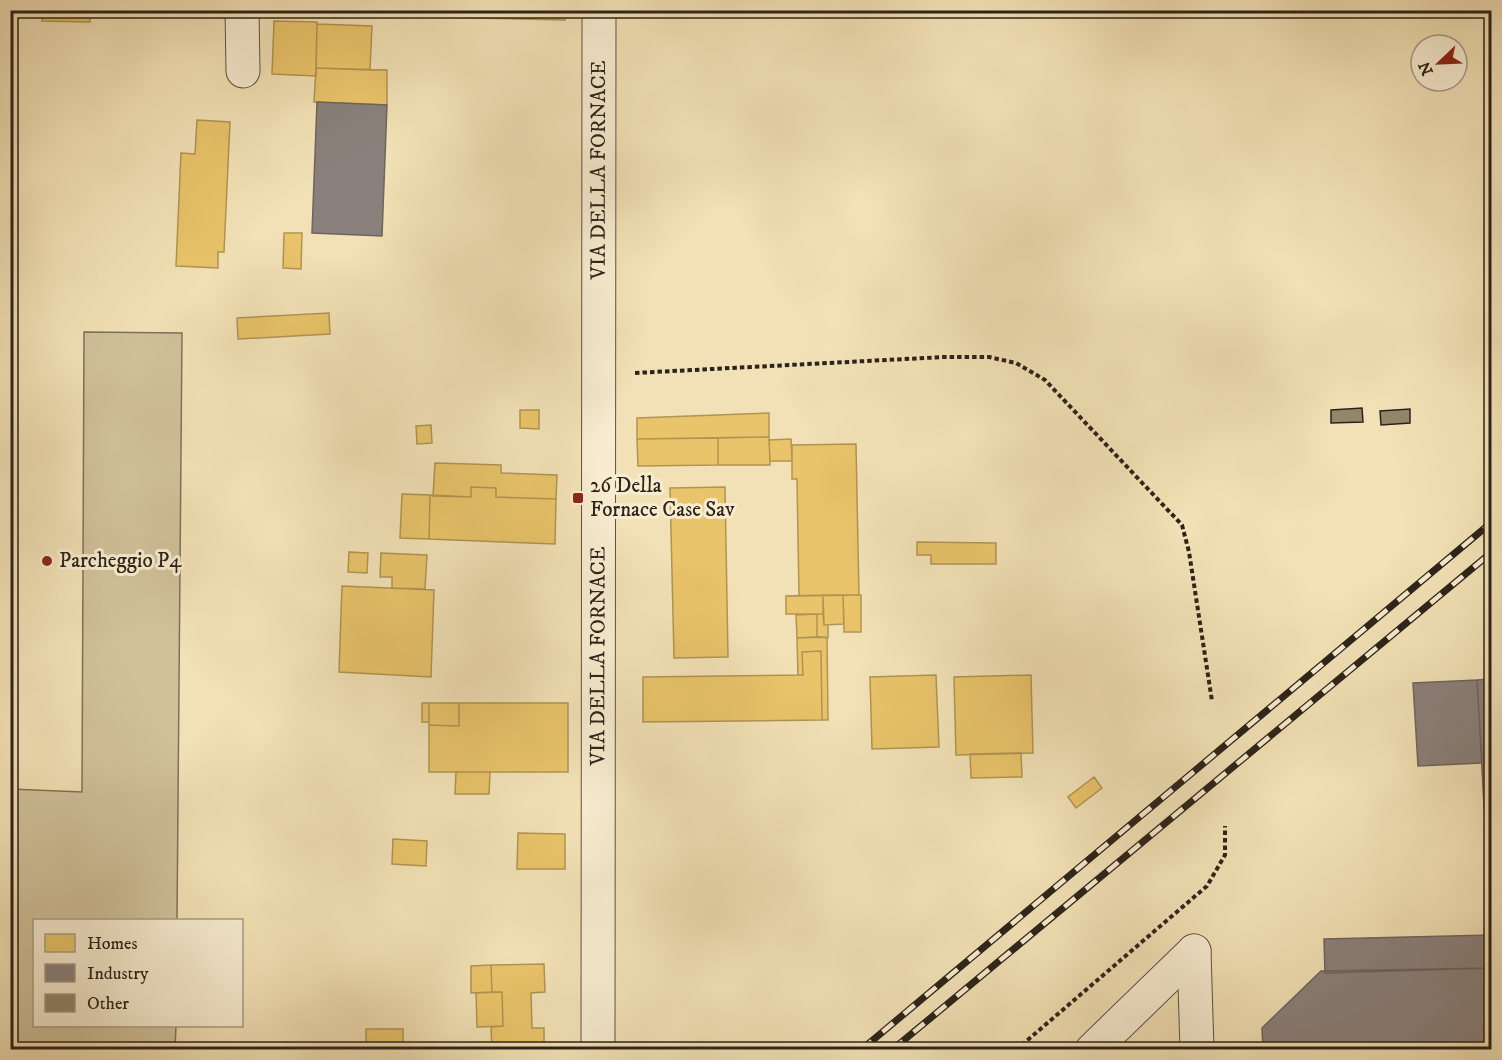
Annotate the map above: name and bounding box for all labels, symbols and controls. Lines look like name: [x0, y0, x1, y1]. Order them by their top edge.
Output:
north arrow: [1409, 33, 1469, 93]
text: N: [1414, 59, 1438, 78]
street label: VIA DELLA FORNACE: [586, 60, 612, 281]
place label: 26 Della Fornace Case Sav: [590, 473, 735, 523]
marker: 26 Della Fornace Case Sav: [571, 491, 585, 505]
street label: VIA DELLA FORNACE: [585, 546, 611, 767]
place label: Parcheggio P4: [59, 548, 182, 574]
marker: Parcheggio P4: [40, 554, 54, 568]
legend: [33, 919, 243, 1027]
text: Homes: [87, 933, 138, 955]
text: Industry: [87, 963, 149, 985]
text: Other: [87, 993, 129, 1015]

